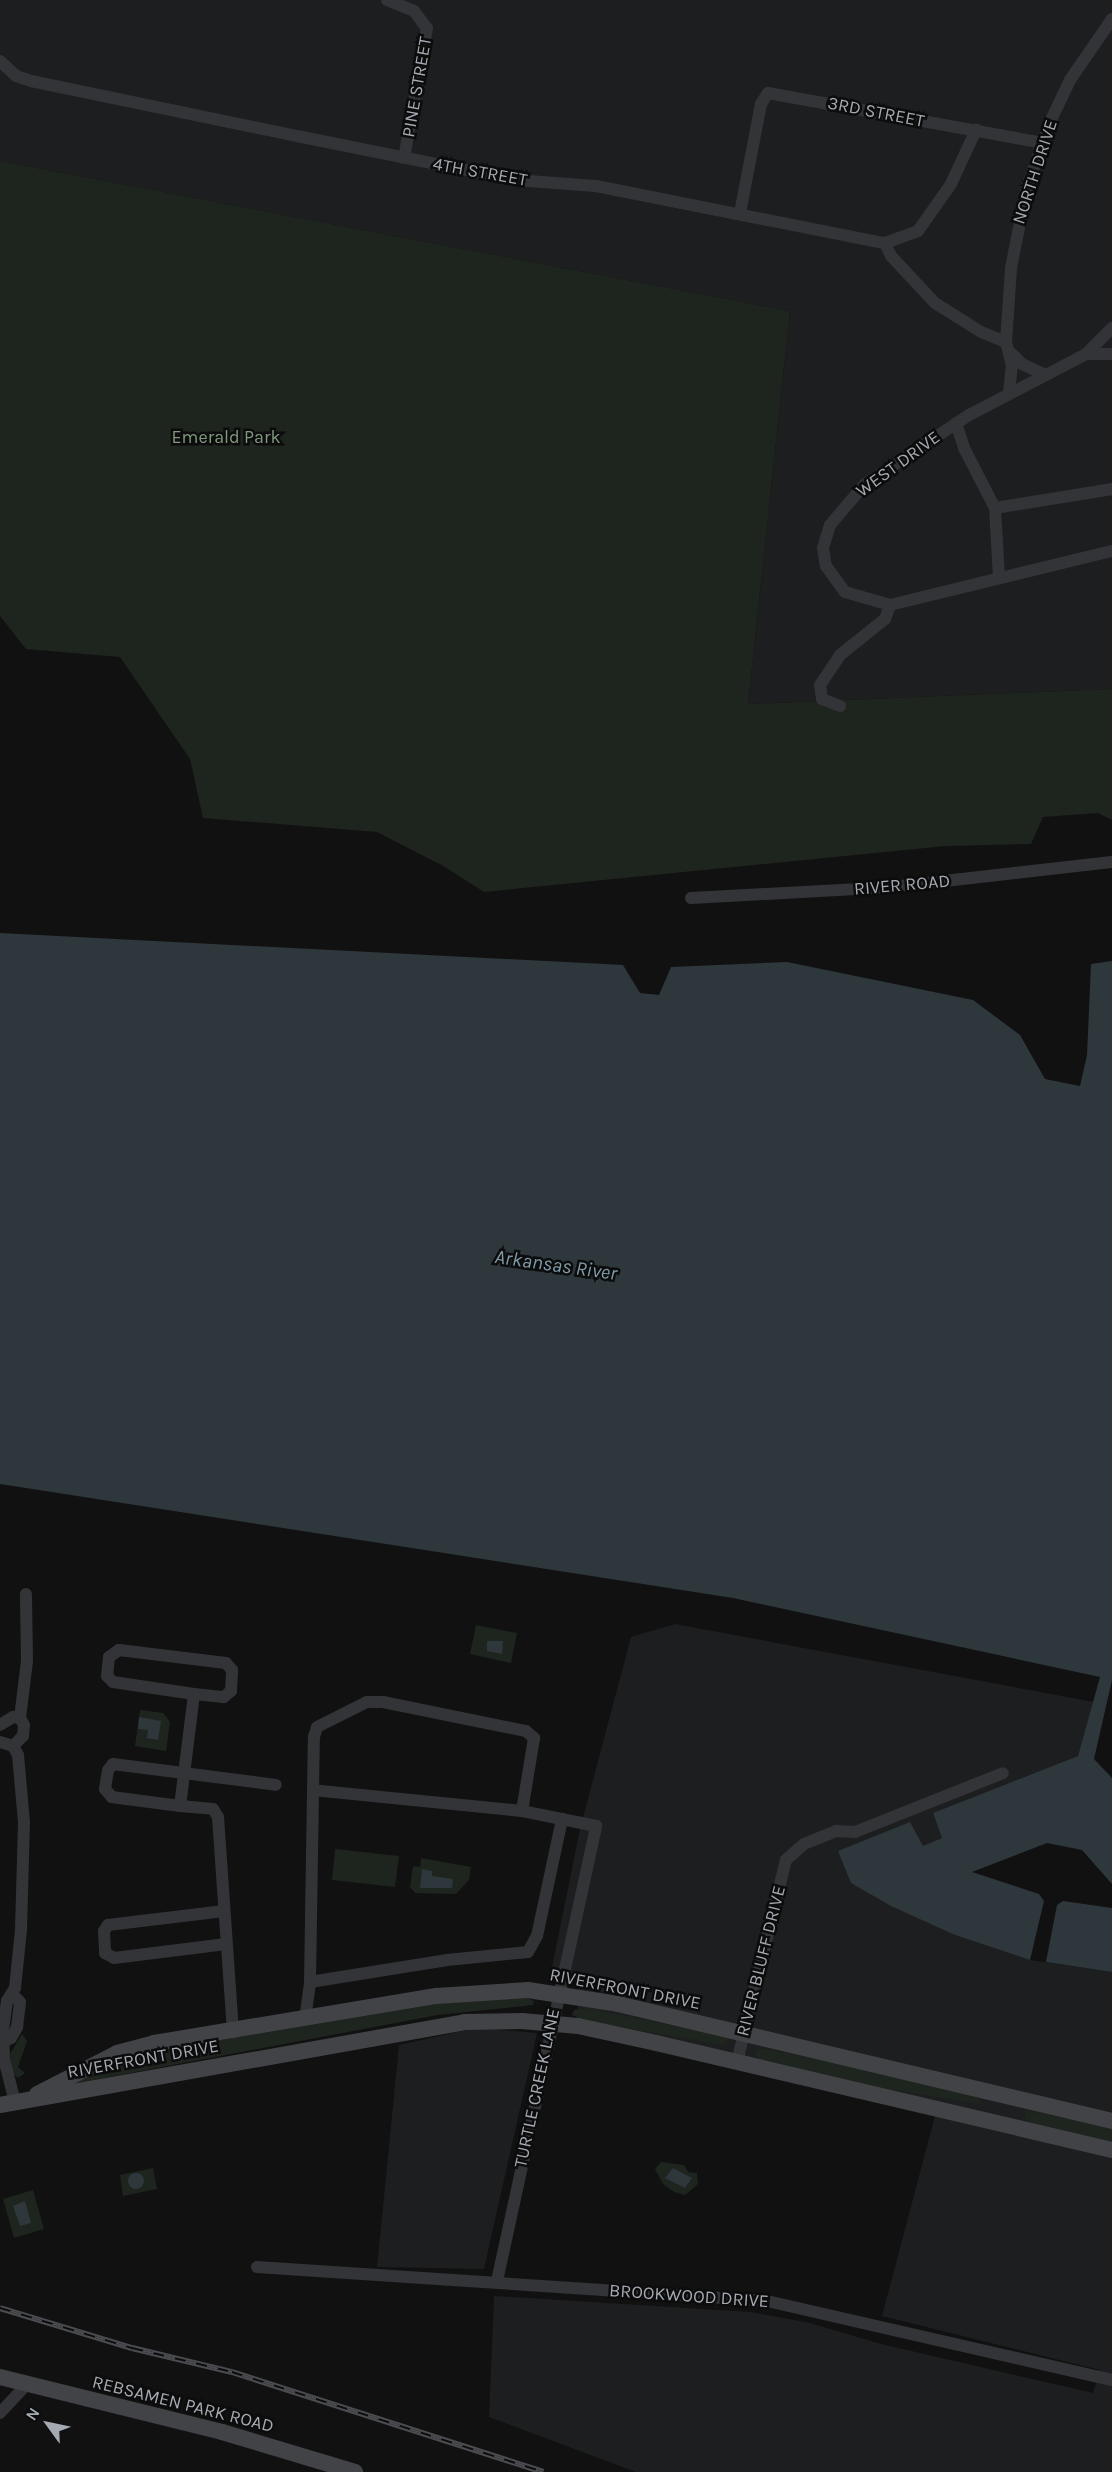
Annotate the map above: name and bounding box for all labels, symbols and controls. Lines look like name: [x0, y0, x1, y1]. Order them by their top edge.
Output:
street label: PINE STREET: [398, 35, 436, 139]
street label: 3RD STREET: [826, 92, 926, 132]
street label: NORTH DRIVE: [1008, 117, 1062, 227]
street label: 4TH STREET: [431, 153, 529, 191]
park label: Emerald Park: [171, 426, 281, 448]
street label: WEST DRIVE: [852, 426, 944, 502]
street label: RIVER ROAD: [853, 870, 951, 900]
water label: Arkansas River: [493, 1245, 619, 1285]
street label: RIVER BLUFF DRIVE: [732, 1884, 790, 2038]
street label: RIVERFRONT DRIVE: [548, 1964, 702, 2014]
street label: TURTLE CREEK LANE: [510, 2006, 564, 2170]
street label: RIVERFRONT DRIVE: [66, 2035, 220, 2083]
street label: BROOKWOOD DRIVE: [608, 2280, 770, 2312]
street label: REBSAMEN PARK ROAD: [90, 2371, 276, 2437]
north arrow: [18, 2394, 78, 2454]
text: N: [21, 2404, 44, 2424]

